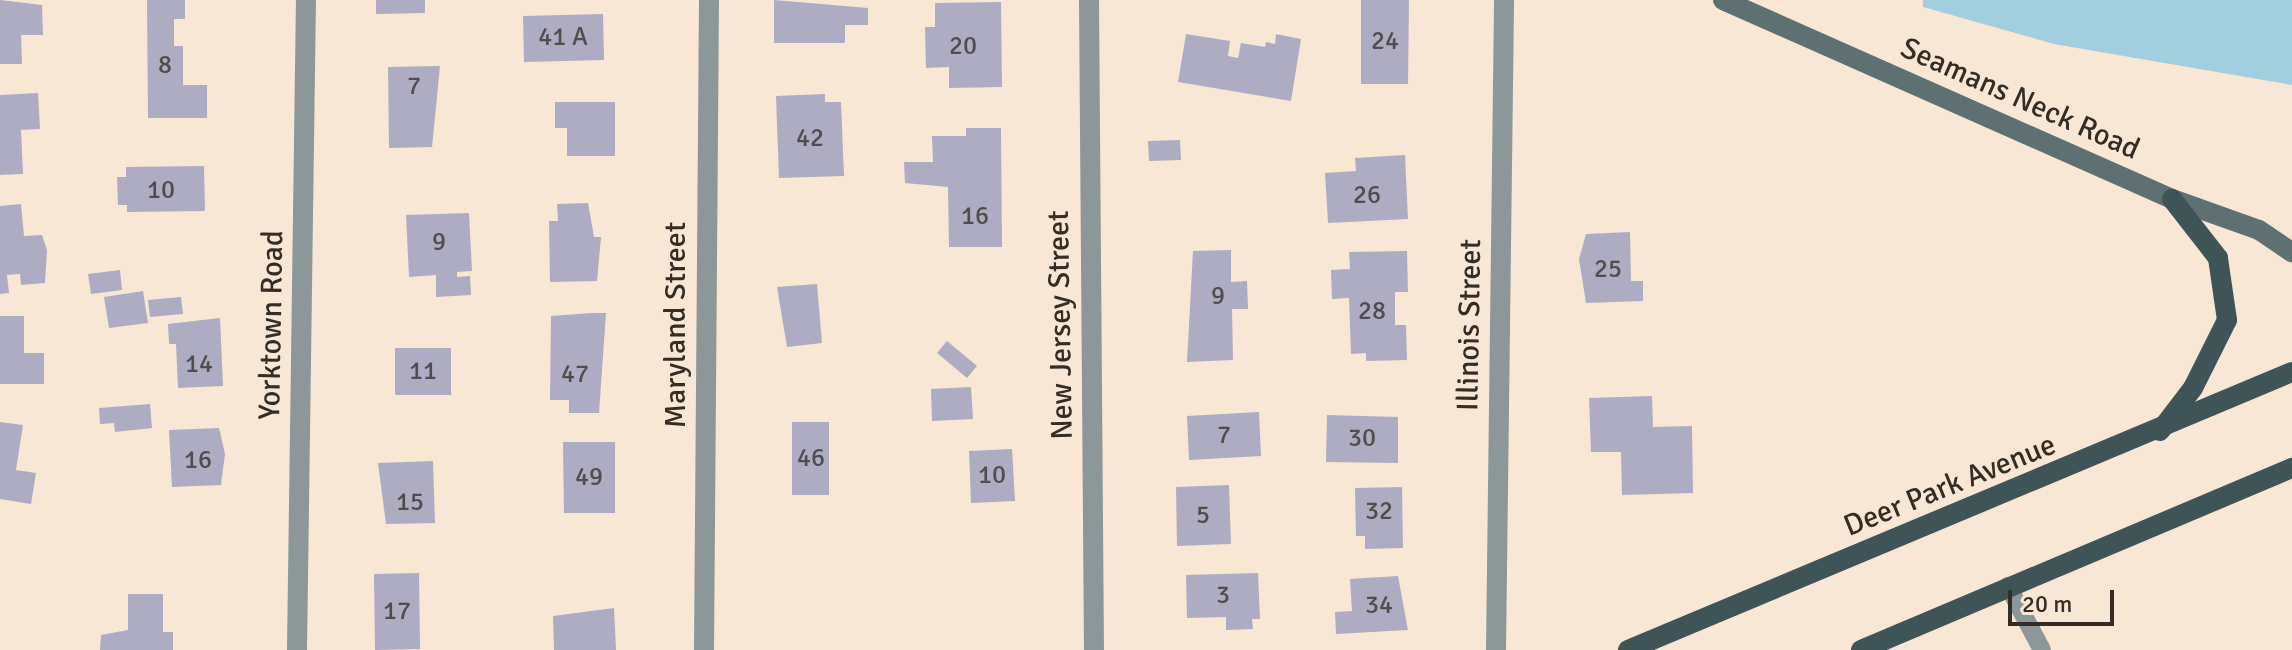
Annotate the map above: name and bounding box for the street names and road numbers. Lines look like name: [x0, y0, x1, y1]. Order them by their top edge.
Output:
street label: Seamans Neck Road: [1895, 30, 2145, 168]
street label: New Jersey Street: [1041, 210, 1081, 440]
street label: Maryland Street: [658, 222, 694, 428]
street label: Yorktown Road: [252, 230, 292, 420]
street label: Illinois Street: [1451, 239, 1489, 411]
street label: Deer Park Avenue: [1839, 427, 2061, 545]

